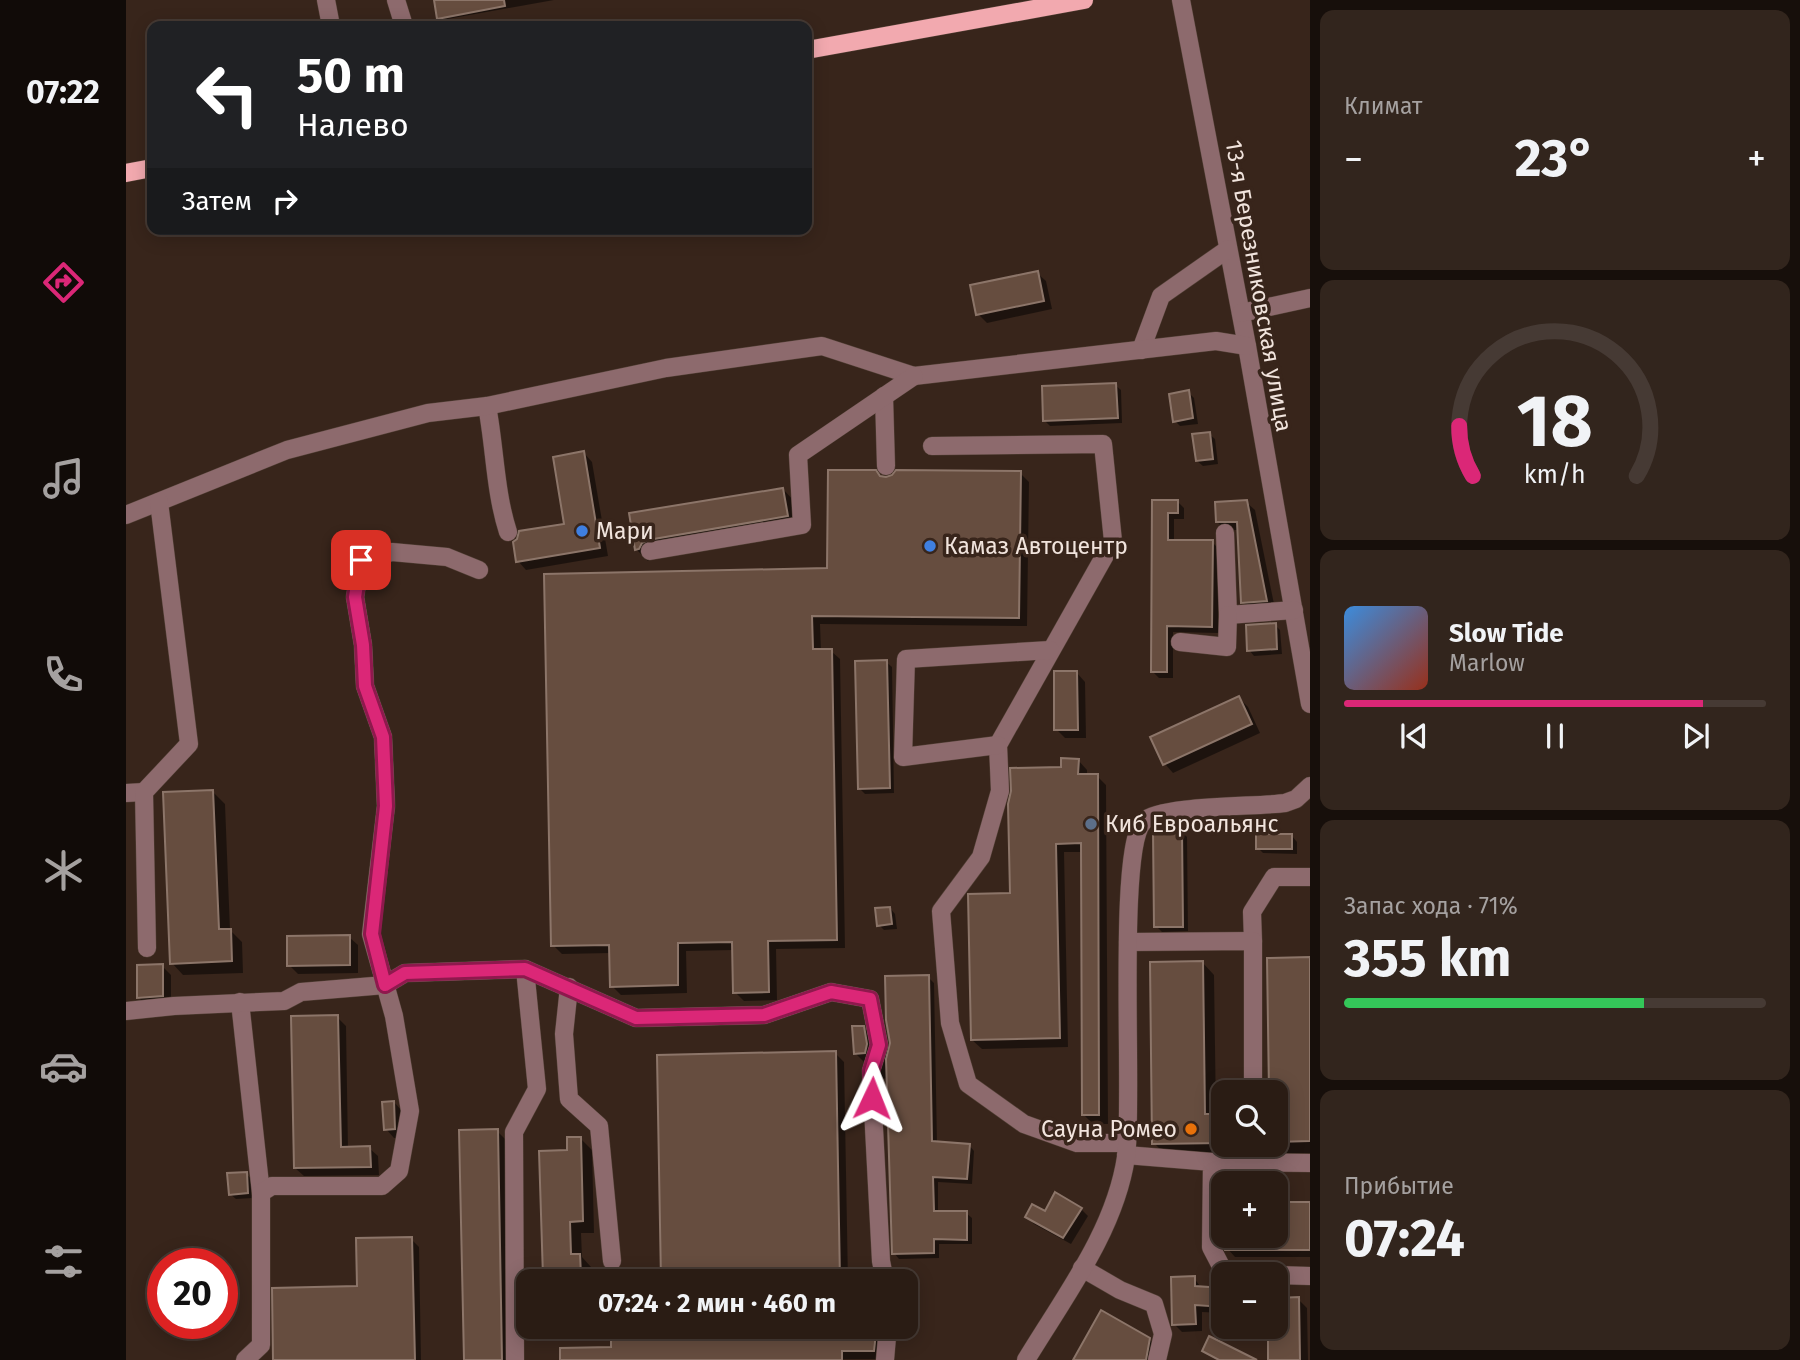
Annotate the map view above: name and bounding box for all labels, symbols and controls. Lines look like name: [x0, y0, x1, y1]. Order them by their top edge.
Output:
text: 50 m: [297, 46, 405, 105]
icon: left: [182, 49, 273, 140]
text: 07:22: [26, 73, 100, 111]
text: Климат: [1344, 92, 1422, 120]
text: Налево: [297, 106, 409, 144]
text: 23°: [1515, 127, 1595, 190]
text: −: [1344, 136, 1363, 182]
text: +: [1747, 136, 1766, 182]
street label: 13-я Березниковская улица: [1220, 138, 1298, 434]
icon: right: [266, 182, 304, 220]
text: Затем: [182, 186, 252, 217]
icon: directions: [39, 258, 88, 307]
text: 18: [1517, 378, 1593, 465]
icon: music: [39, 454, 88, 503]
text: km/h: [1524, 460, 1586, 490]
place label: Мари: [596, 517, 654, 545]
marker: Мари: [574, 523, 590, 539]
pin: [331, 530, 391, 590]
place label: Камаз Автоцентр: [944, 532, 1128, 560]
marker: Камаз Автоцентр: [922, 538, 938, 554]
icon: arrive: [342, 541, 380, 579]
text: Slow Tide: [1449, 618, 1564, 649]
text: Marlow: [1449, 649, 1525, 677]
icon: phone: [39, 650, 88, 699]
icon: previous: [1395, 717, 1433, 755]
icon: pause: [1536, 717, 1574, 755]
icon: next: [1677, 717, 1715, 755]
place label: Киб Евроальянс: [1105, 810, 1279, 838]
marker: Киб Евроальянс: [1083, 816, 1099, 832]
icon: climate: [39, 846, 88, 895]
text: Запас хода · 71%: [1344, 892, 1518, 920]
text: 355 km: [1344, 927, 1512, 990]
icon: car: [39, 1042, 88, 1091]
position arrow: [835, 1061, 909, 1135]
map controls: [1211, 1080, 1288, 1339]
button: search: [1211, 1080, 1288, 1157]
place label: Сауна Ромео: [1041, 1115, 1177, 1143]
marker: Сауна Ромео: [1183, 1121, 1199, 1137]
button: +: [1211, 1171, 1288, 1248]
text: Прибытие: [1344, 1172, 1454, 1200]
text: 07:24: [1344, 1207, 1465, 1270]
icon: filters: [39, 1237, 88, 1286]
speed limit sign: 20: [147, 1248, 238, 1339]
button: −: [1211, 1262, 1288, 1339]
text: 07:24 · 2 мин · 460 m: [598, 1288, 836, 1319]

